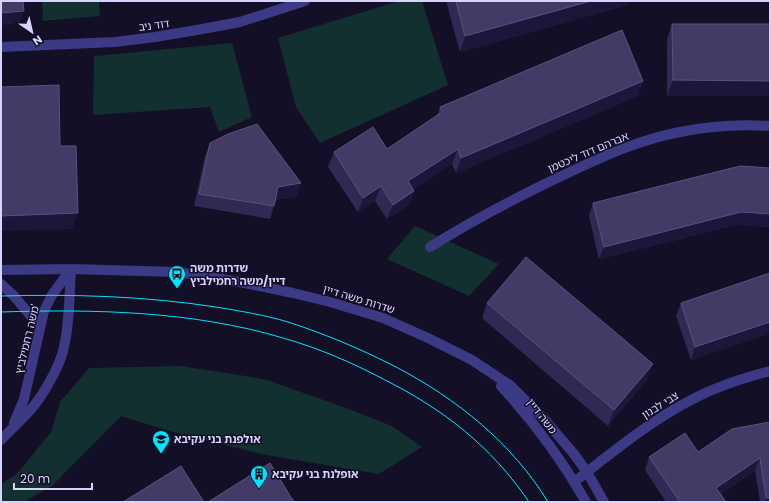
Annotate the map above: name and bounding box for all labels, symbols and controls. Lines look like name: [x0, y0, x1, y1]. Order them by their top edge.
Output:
north arrow: [12, 12, 52, 52]
street label: דוד ניב: [138, 15, 171, 35]
text: N: [30, 31, 45, 49]
street label: אברהם דוד ליכטמן: [545, 128, 631, 176]
place label: שדרות משה דיין/משה רחמילביץ: [190, 260, 286, 289]
bus stop icon: שדרות משה דיין/משה רחמילביץ: [167, 264, 187, 289]
street label: שדרות משה דיין: [321, 280, 397, 318]
street label: משה רחמילביץ': [11, 302, 43, 375]
street label: צבי לבנון: [638, 387, 682, 423]
street label: משה דיין: [523, 395, 561, 437]
school or university icon: אולפנת בני עקיבא: [151, 429, 171, 454]
place label: אולפנת בני עקיבא: [174, 431, 261, 447]
building icon: אופלנת בני עקיבא: [249, 464, 269, 489]
scale bar: [14, 465, 92, 491]
place label: אופלנת בני עקיבא: [272, 466, 359, 482]
text: 20 m: [20, 470, 50, 487]

